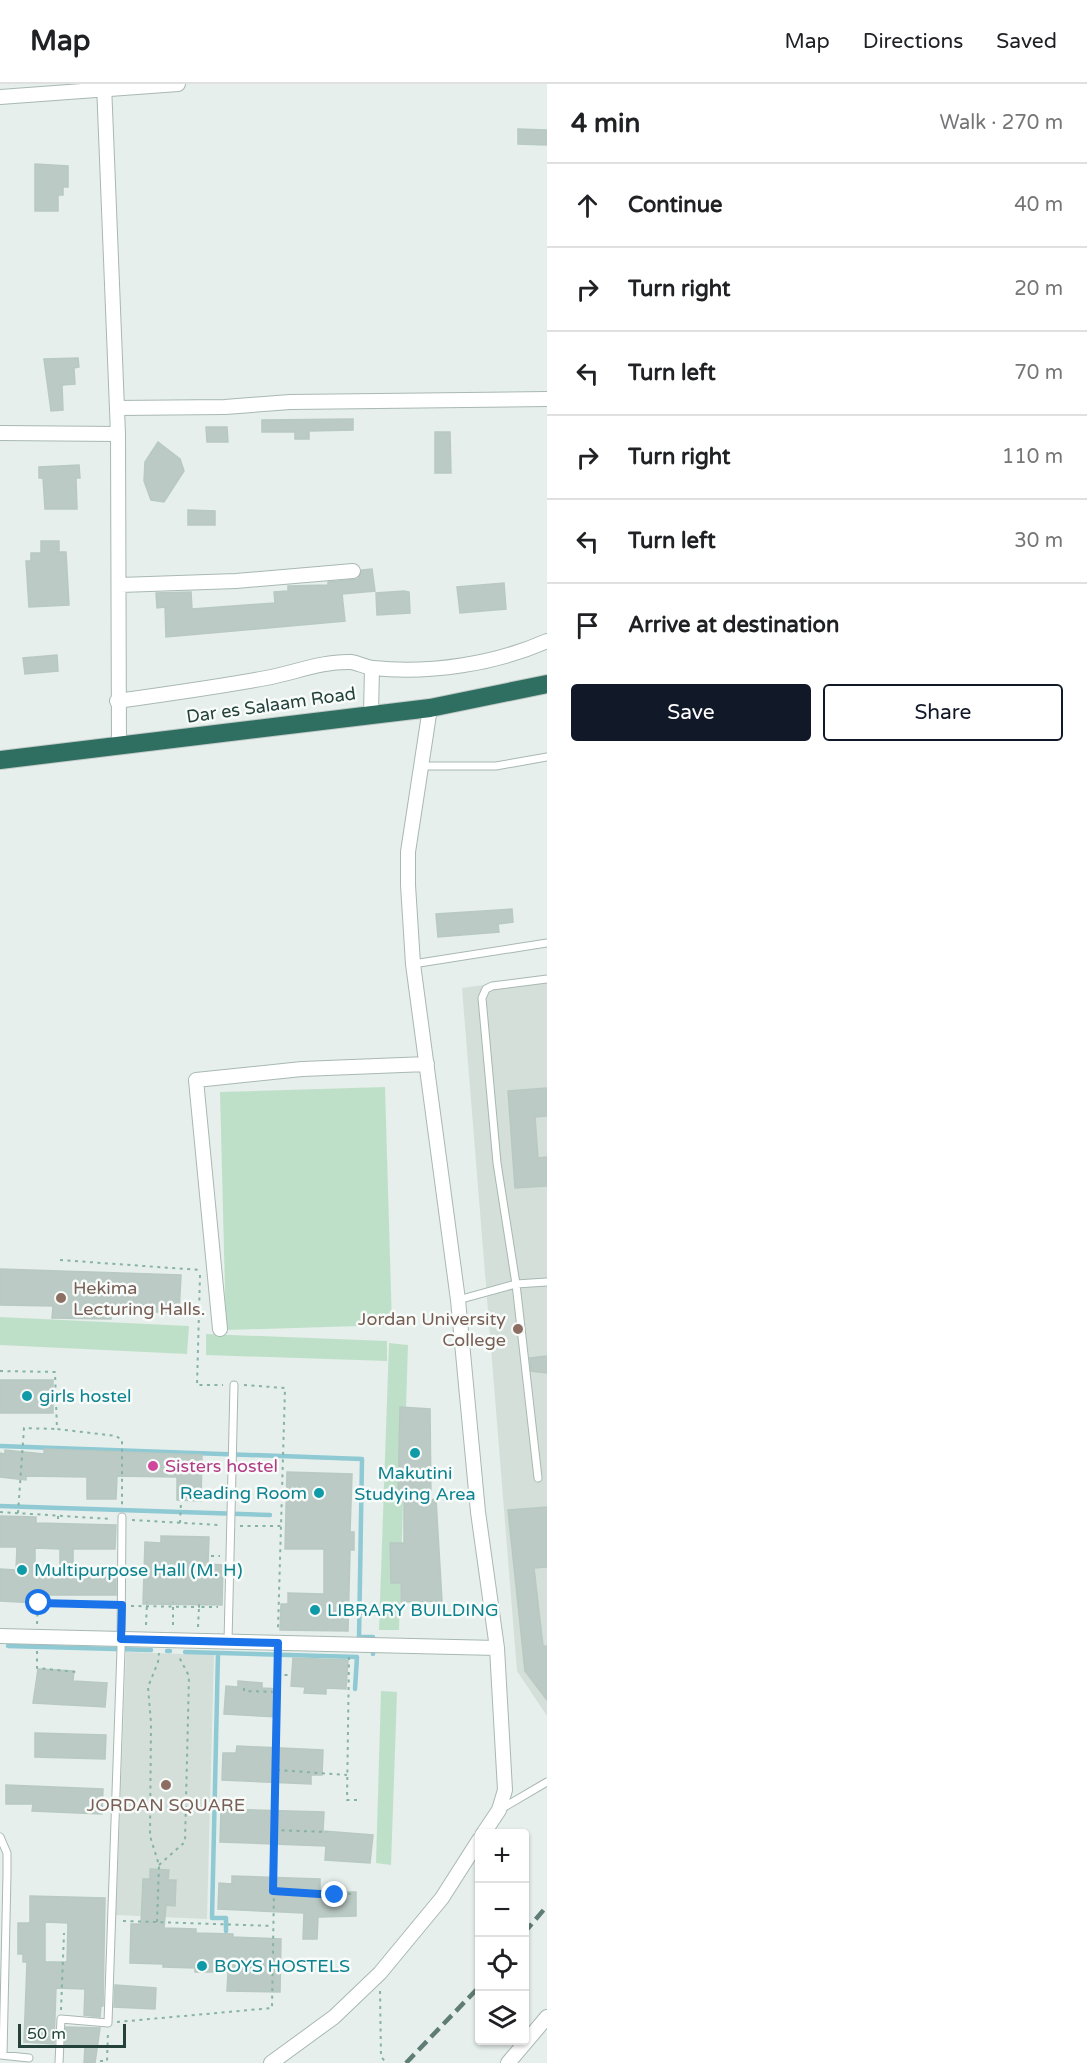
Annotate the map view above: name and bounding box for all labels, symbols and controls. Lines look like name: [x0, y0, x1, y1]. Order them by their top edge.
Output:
text: Map: [30, 24, 90, 58]
text: Map: [784, 29, 830, 54]
text: Directions: [863, 29, 963, 54]
text: Saved: [996, 29, 1057, 54]
text: 4 min: [571, 108, 640, 139]
text: Walk · 270 m: [940, 111, 1063, 135]
icon: ahead: [571, 189, 604, 222]
text: Continue: [628, 192, 723, 218]
text: 40 m: [1014, 193, 1063, 217]
icon: right: [571, 273, 604, 306]
text: Turn right: [628, 276, 730, 302]
text: 20 m: [1014, 277, 1063, 301]
icon: left: [571, 357, 604, 390]
text: Turn left: [628, 360, 716, 386]
text: 70 m: [1014, 361, 1063, 385]
icon: right: [571, 441, 604, 474]
text: Turn right: [628, 444, 730, 470]
text: 110 m: [1002, 445, 1063, 469]
icon: left: [571, 525, 604, 558]
text: Turn left: [628, 528, 716, 554]
text: 30 m: [1014, 529, 1063, 553]
icon: arrive: [571, 609, 604, 642]
text: Arrive at destination: [628, 612, 839, 638]
street label: Dar es Salaam Road: [185, 682, 357, 728]
button: Save: [571, 684, 811, 741]
button: Share: [823, 684, 1063, 741]
place label: Hekima Lecturing Halls.: [73, 1277, 205, 1320]
marker: Hekima Lecturing Halls.: [54, 1291, 68, 1305]
place label: Jordan University College: [358, 1308, 506, 1351]
marker: Jordan University College: [511, 1322, 525, 1336]
place label: girls hostel: [39, 1385, 131, 1407]
marker: girls hostel: [20, 1389, 34, 1403]
marker: Makutini Studying Area: [408, 1446, 422, 1460]
place label: Sisters hostel: [165, 1455, 278, 1477]
marker: Sisters hostel: [146, 1459, 160, 1473]
place label: Makutini Studying Area: [354, 1462, 476, 1505]
place label: Reading Room: [180, 1482, 307, 1504]
marker: Reading Room: [312, 1486, 326, 1500]
place label: Multipurpose Hall (M. H): [34, 1559, 243, 1581]
marker: Multipurpose Hall (M. H): [15, 1563, 29, 1577]
route start: [25, 1589, 51, 1615]
place label: LIBRARY BUILDING: [327, 1599, 499, 1621]
marker: LIBRARY BUILDING: [308, 1603, 322, 1617]
marker: JORDAN SQUARE: [159, 1778, 173, 1792]
place label: JORDAN SQUARE: [87, 1794, 245, 1816]
map controls: [475, 1829, 529, 2045]
button: +: [475, 1829, 529, 1883]
route end: [321, 1881, 347, 1907]
button: −: [475, 1883, 529, 1937]
button: locate: [475, 1937, 529, 1991]
place label: BOYS HOSTELS: [214, 1955, 350, 1977]
marker: BOYS HOSTELS: [195, 1959, 209, 1973]
button: layers: [475, 1991, 529, 2045]
scale bar: [18, 2021, 126, 2048]
text: 50 m: [27, 2024, 66, 2044]

